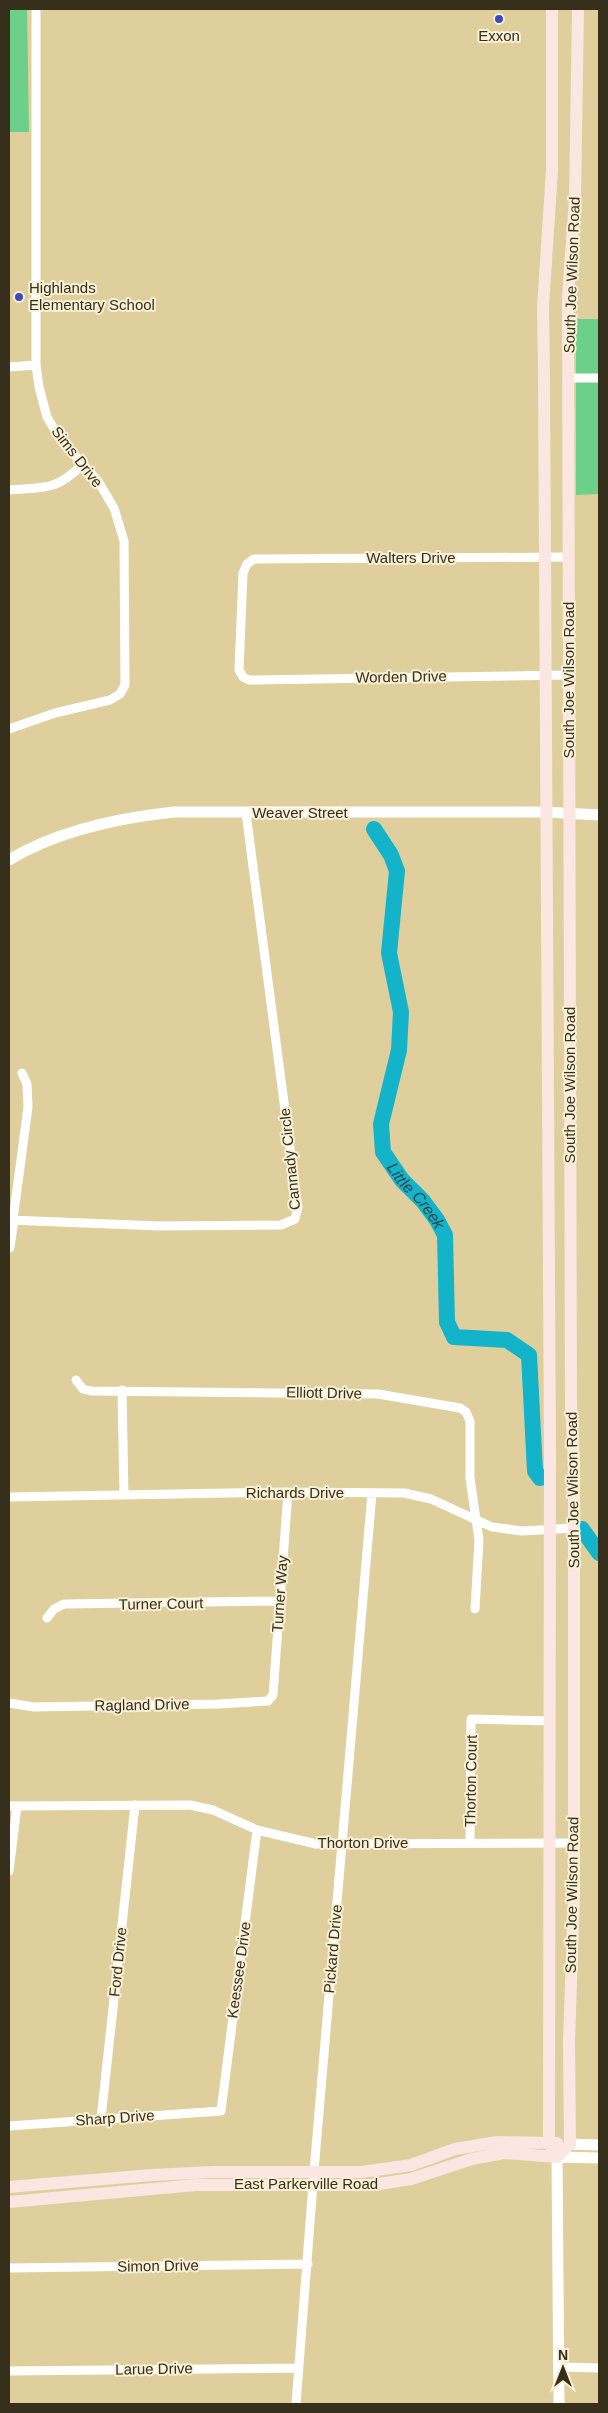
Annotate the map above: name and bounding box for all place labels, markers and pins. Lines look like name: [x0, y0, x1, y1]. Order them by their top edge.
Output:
marker: Exxon: [493, 13, 505, 25]
place label: Exxon: [478, 27, 520, 44]
place label: Highlands Elementary School: [29, 279, 155, 313]
marker: Highlands Elementary School: [13, 291, 25, 303]

